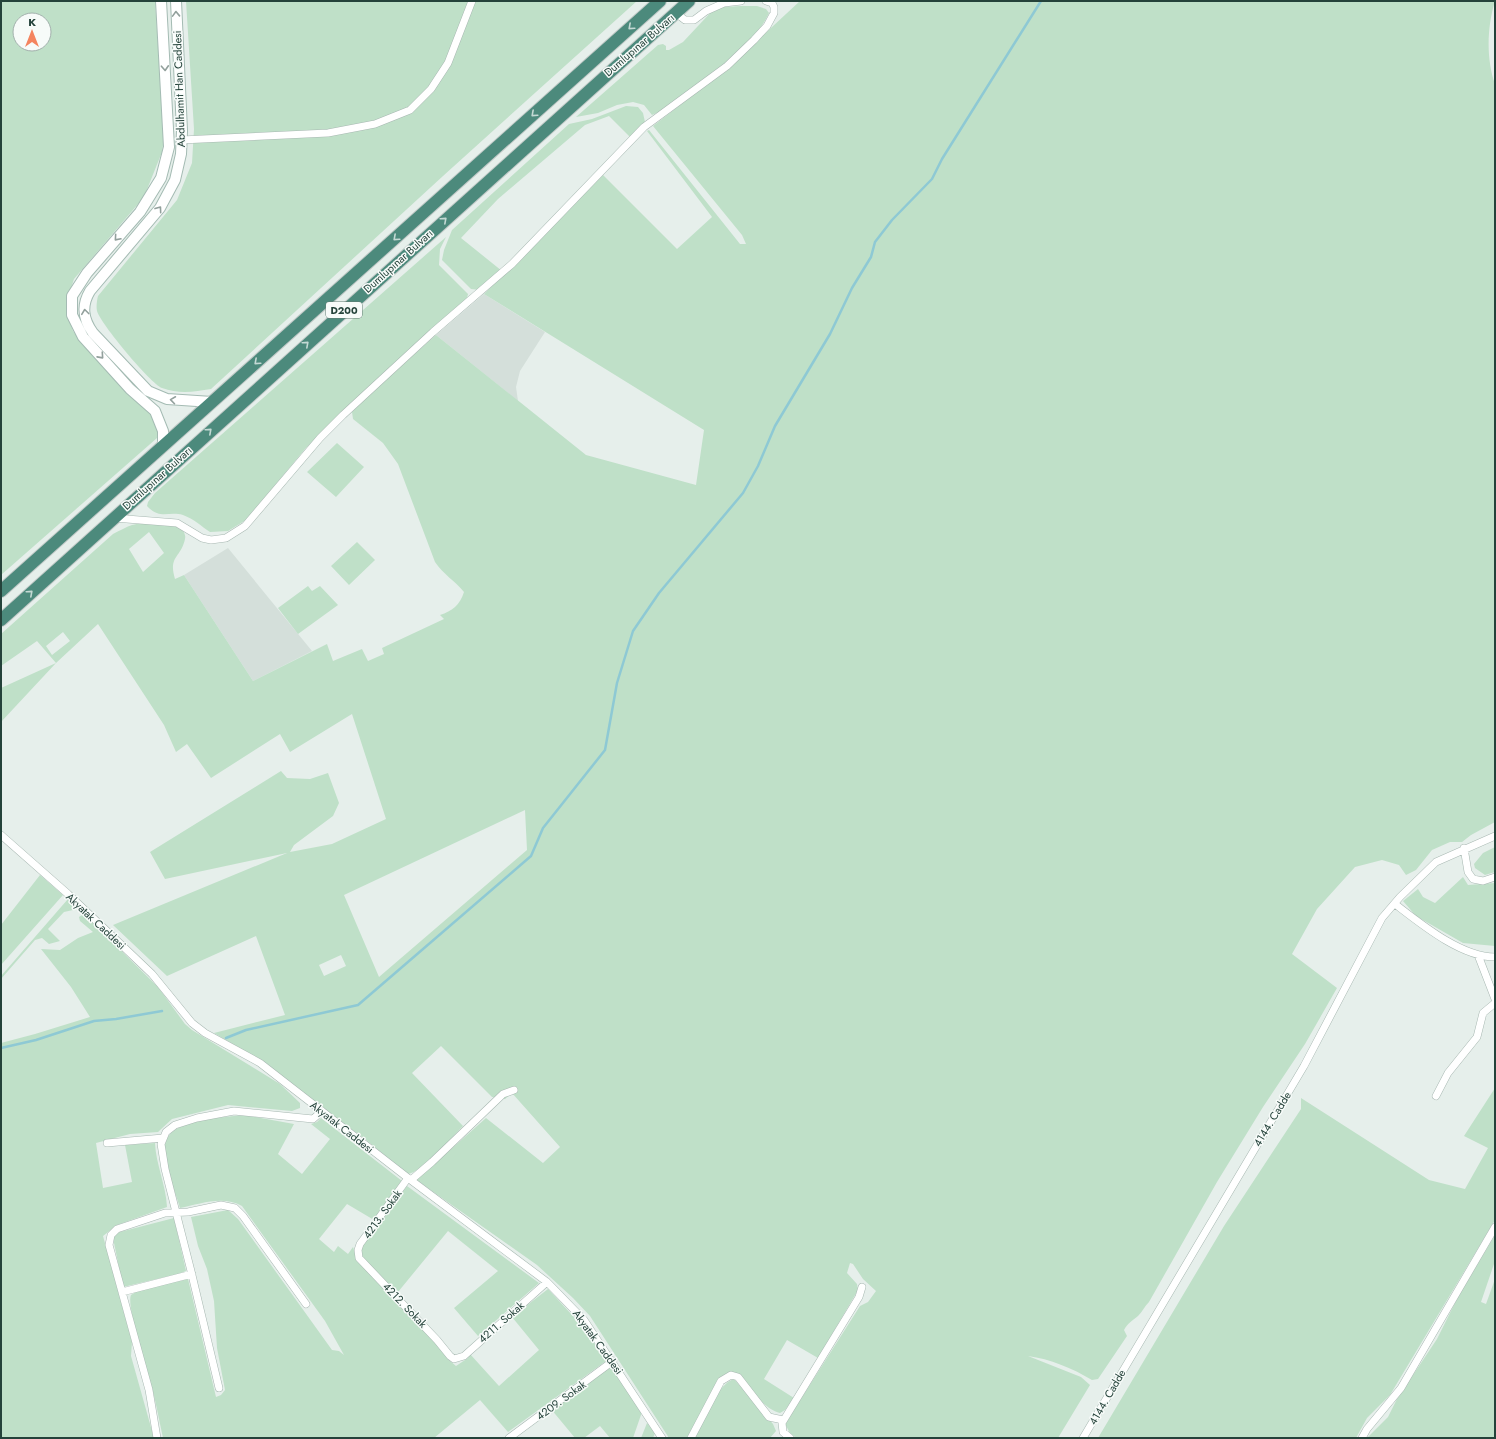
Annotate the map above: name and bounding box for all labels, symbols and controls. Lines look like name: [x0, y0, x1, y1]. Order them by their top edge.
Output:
street label: Dumlupınar Bulvarı: [600, 10, 678, 80]
one-way arrow: [172, 11, 181, 17]
north arrow: [12, 12, 52, 52]
text: K: [28, 14, 36, 30]
one-way arrow: [629, 22, 636, 29]
street label: Abdulhamit Han Caddesi: [169, 30, 189, 148]
one-way arrow: [161, 65, 169, 71]
one-way arrow: [532, 109, 539, 116]
one-way arrow: [154, 206, 162, 213]
one-way arrow: [440, 217, 447, 224]
street label: Dumlupınar Bulvarı: [360, 225, 436, 297]
one-way arrow: [393, 233, 401, 240]
one-way arrow: [115, 234, 122, 241]
road number: D200: [326, 302, 362, 318]
one-way arrow: [81, 309, 90, 315]
one-way arrow: [301, 341, 309, 349]
one-way arrow: [97, 352, 104, 359]
one-way arrow: [255, 357, 262, 364]
one-way arrow: [170, 396, 176, 405]
one-way arrow: [205, 429, 212, 436]
street label: Dumlupınar Bulvarı: [119, 442, 195, 514]
one-way arrow: [25, 591, 33, 598]
street label: Akyatak Caddesi: [62, 889, 130, 953]
street label: 4144. Cadde: [1249, 1088, 1295, 1150]
street label: Akyatak Caddesi: [307, 1097, 377, 1157]
street label: 4213. Sokak: [359, 1186, 405, 1242]
street label: 4212. Sokak: [379, 1279, 431, 1331]
street label: 4211. Sokak: [475, 1297, 528, 1346]
street label: Akyatak Caddesi: [569, 1306, 627, 1378]
street label: 4144. Cadde: [1085, 1366, 1130, 1428]
street label: 4209. Sokak: [533, 1376, 589, 1424]

